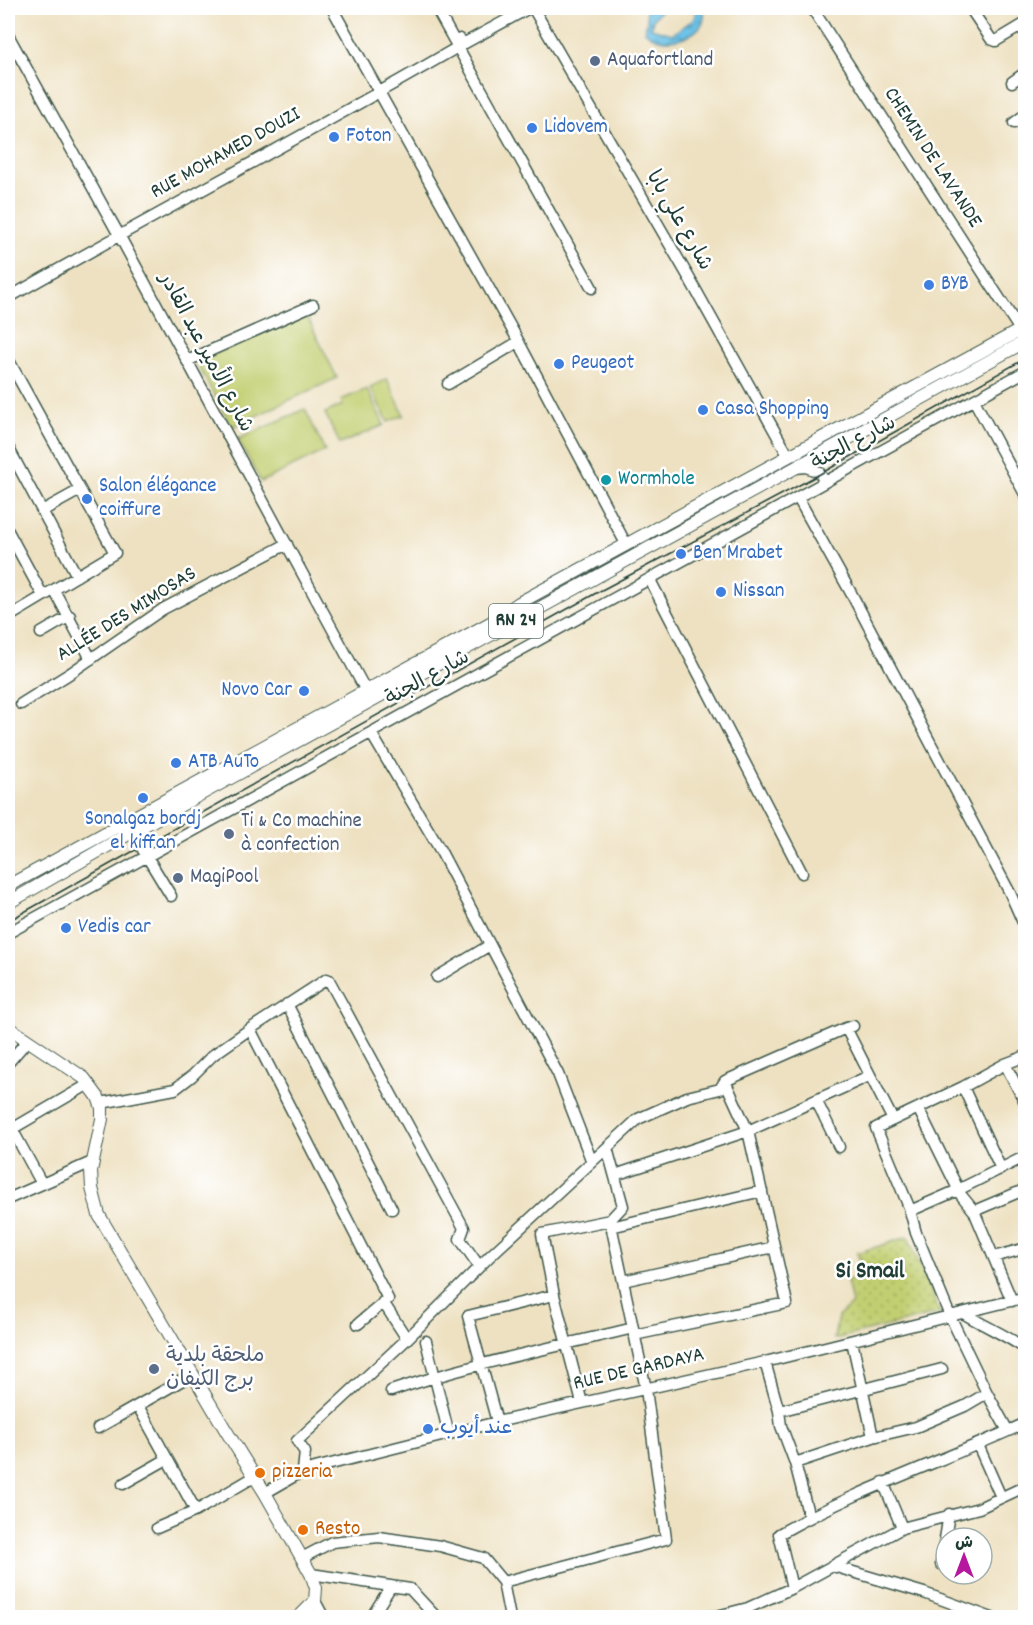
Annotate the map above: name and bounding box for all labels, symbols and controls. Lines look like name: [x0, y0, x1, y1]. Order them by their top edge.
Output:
place label: Aquafortland: [607, 46, 713, 76]
marker: Aquafortland: [588, 54, 602, 68]
street label: CHEMIN DE LAVANDE: [875, 82, 989, 235]
street label: RUE MOHAMED DOUZI: [145, 100, 307, 208]
place label: Lidovem: [544, 113, 608, 143]
marker: Lidovem: [525, 121, 539, 135]
place label: Foton: [346, 122, 392, 152]
marker: Foton: [327, 130, 341, 144]
street label: شارع علي بابا: [636, 165, 719, 277]
street label: شارع الأمير عبد القادر: [149, 265, 262, 438]
place label: BYB: [941, 270, 969, 300]
marker: BYB: [922, 278, 936, 292]
place label: Peugeot: [571, 349, 635, 379]
marker: Peugeot: [552, 357, 566, 371]
place label: Casa Shopping: [715, 395, 829, 425]
marker: Casa Shopping: [696, 403, 710, 417]
street label: شارع الجنة: [806, 409, 902, 479]
place label: Wormhole: [618, 465, 695, 495]
place label: Salon élégance coiffure: [99, 472, 217, 526]
marker: Wormhole: [599, 473, 613, 487]
marker: Salon élégance coiffure: [80, 492, 94, 506]
place label: Ben Mrabet: [693, 539, 783, 569]
marker: Ben Mrabet: [674, 547, 688, 561]
street label: ALLÉE DES MIMOSAS: [51, 560, 203, 670]
place label: Nissan: [733, 577, 784, 607]
marker: Nissan: [714, 585, 728, 599]
road number: RN 24: [489, 604, 543, 638]
street label: شارع الجنة: [380, 643, 476, 715]
place label: Novo Car: [221, 676, 292, 706]
marker: Novo Car: [297, 684, 311, 698]
place label: ATB AuTo: [188, 748, 259, 778]
marker: ATB AuTo: [169, 756, 183, 770]
marker: Sonalgaz bordj el kiffan: [136, 791, 150, 805]
place label: Sonalgaz bordj el kiffan: [85, 805, 201, 859]
place label: Ti & Co machine à confection: [241, 807, 362, 861]
marker: Ti & Co machine à confection: [222, 827, 236, 841]
place label: MagiPool: [190, 863, 258, 893]
marker: MagiPool: [171, 871, 185, 885]
place label: Vedis car: [78, 913, 151, 943]
marker: Vedis car: [59, 921, 73, 935]
district label: Si Smail: [836, 1255, 905, 1289]
street label: RUE DE GARDAYA: [571, 1340, 707, 1400]
place label: ملحقة بلدية برج الكيفان: [166, 1342, 265, 1396]
marker: ملحقة بلدية برج الكيفان: [147, 1362, 161, 1376]
place label: عند أيوب: [440, 1414, 512, 1444]
marker: عند أيوب: [421, 1422, 435, 1436]
place label: pizzeria: [272, 1458, 333, 1488]
marker: pizzeria: [253, 1466, 267, 1480]
place label: Resto: [315, 1515, 360, 1545]
marker: Resto: [296, 1523, 310, 1537]
north arrow: [934, 1526, 994, 1586]
text: ش: [955, 1532, 973, 1555]

